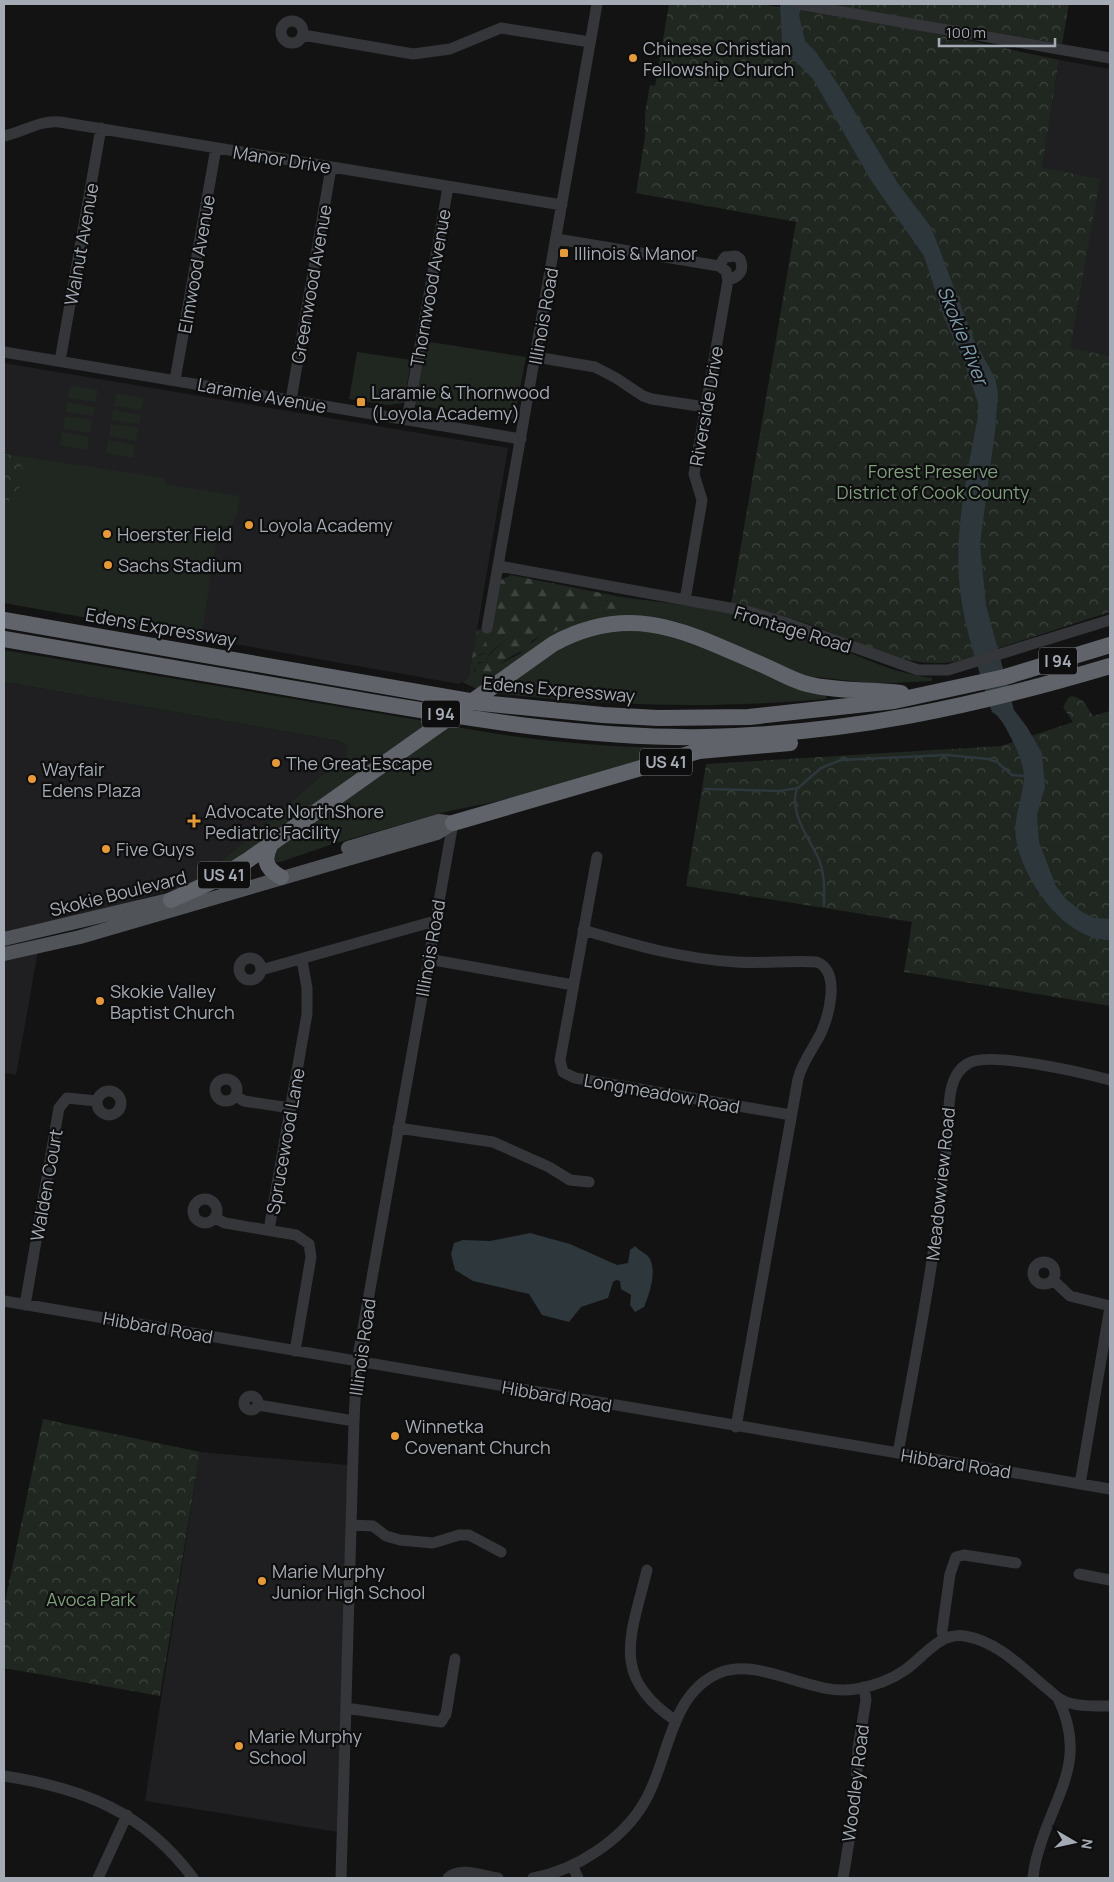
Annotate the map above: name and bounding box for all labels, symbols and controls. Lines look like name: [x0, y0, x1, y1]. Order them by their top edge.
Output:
scale bar: [939, 15, 1055, 47]
text: 100 m: [946, 22, 986, 43]
place label: Chinese Christian Fellowship Church: [643, 36, 794, 81]
marker: Chinese Christian Fellowship Church: [627, 52, 639, 64]
street label: Manor Drive: [231, 139, 333, 179]
street label: Walnut Avenue: [58, 181, 104, 307]
street label: Elmwood Avenue: [172, 193, 220, 335]
street label: Greenwood Avenue: [285, 203, 337, 365]
street label: Thornwood Avenue: [404, 207, 456, 369]
place label: Illinois & Manor: [574, 241, 698, 265]
marker: Illinois & Manor: [558, 247, 570, 259]
street label: Illinois Road: [523, 266, 563, 366]
water label: Skokie River: [931, 282, 995, 390]
street label: Riverside Drive: [684, 344, 728, 468]
street label: Laramie Avenue: [196, 372, 328, 418]
place label: Laramie & Thornwood (Loyola Academy): [371, 380, 550, 425]
marker: Laramie & Thornwood (Loyola Academy): [355, 396, 367, 408]
park label: Forest Preserve District of Cook County: [836, 459, 1030, 504]
place label: Loyola Academy: [259, 513, 393, 537]
marker: Loyola Academy: [243, 519, 255, 531]
place label: Hoerster Field: [117, 522, 232, 546]
marker: Hoerster Field: [101, 528, 113, 540]
place label: Sachs Stadium: [118, 553, 242, 577]
marker: Sachs Stadium: [102, 559, 114, 571]
street label: Frontage Road: [731, 600, 855, 658]
street label: Edens Expressway: [84, 602, 239, 652]
road number: I 94: [1039, 648, 1077, 674]
street label: Edens Expressway: [482, 670, 637, 708]
road number: I 94: [422, 701, 460, 728]
road number: US 41: [640, 749, 692, 776]
place label: The Great Escape: [286, 751, 433, 775]
place label: Wayfair Edens Plaza: [42, 757, 141, 802]
marker: The Great Escape: [270, 757, 282, 769]
marker: Wayfair Edens Plaza: [26, 773, 38, 785]
place label: Advocate NorthShore Pediatric Facility: [205, 799, 384, 844]
marker: Advocate NorthShore Pediatric Facility: [187, 814, 201, 828]
place label: Five Guys: [116, 837, 195, 861]
marker: Five Guys: [100, 843, 112, 855]
road number: US 41: [198, 862, 250, 888]
street label: Skokie Boulevard: [47, 864, 189, 922]
street label: Illinois Road: [410, 898, 450, 998]
place label: Skokie Valley Baptist Church: [110, 979, 235, 1024]
marker: Skokie Valley Baptist Church: [94, 995, 106, 1007]
street label: Sprucewood Lane: [260, 1066, 310, 1216]
street label: Longmeadow Road: [582, 1067, 742, 1119]
street label: Meadowview Road: [920, 1106, 960, 1262]
street label: Walden Court: [24, 1127, 68, 1243]
street label: Illinois Road: [343, 1297, 381, 1397]
street label: Hibbard Road: [101, 1306, 215, 1348]
street label: Hibbard Road: [500, 1375, 614, 1417]
place label: Winnetka Covenant Church: [405, 1414, 551, 1459]
marker: Winnetka Covenant Church: [389, 1430, 401, 1442]
street label: Hibbard Road: [899, 1442, 1013, 1484]
place label: Marie Murphy Junior High School: [272, 1559, 425, 1604]
marker: Marie Murphy Junior High School: [256, 1575, 268, 1587]
park label: Avoca Park: [46, 1587, 137, 1611]
street label: Woodley Road: [836, 1723, 874, 1843]
place label: Marie Murphy School: [249, 1724, 363, 1769]
marker: Marie Murphy School: [233, 1740, 245, 1752]
north arrow: [1049, 1817, 1099, 1867]
text: N: [1077, 1838, 1098, 1851]

